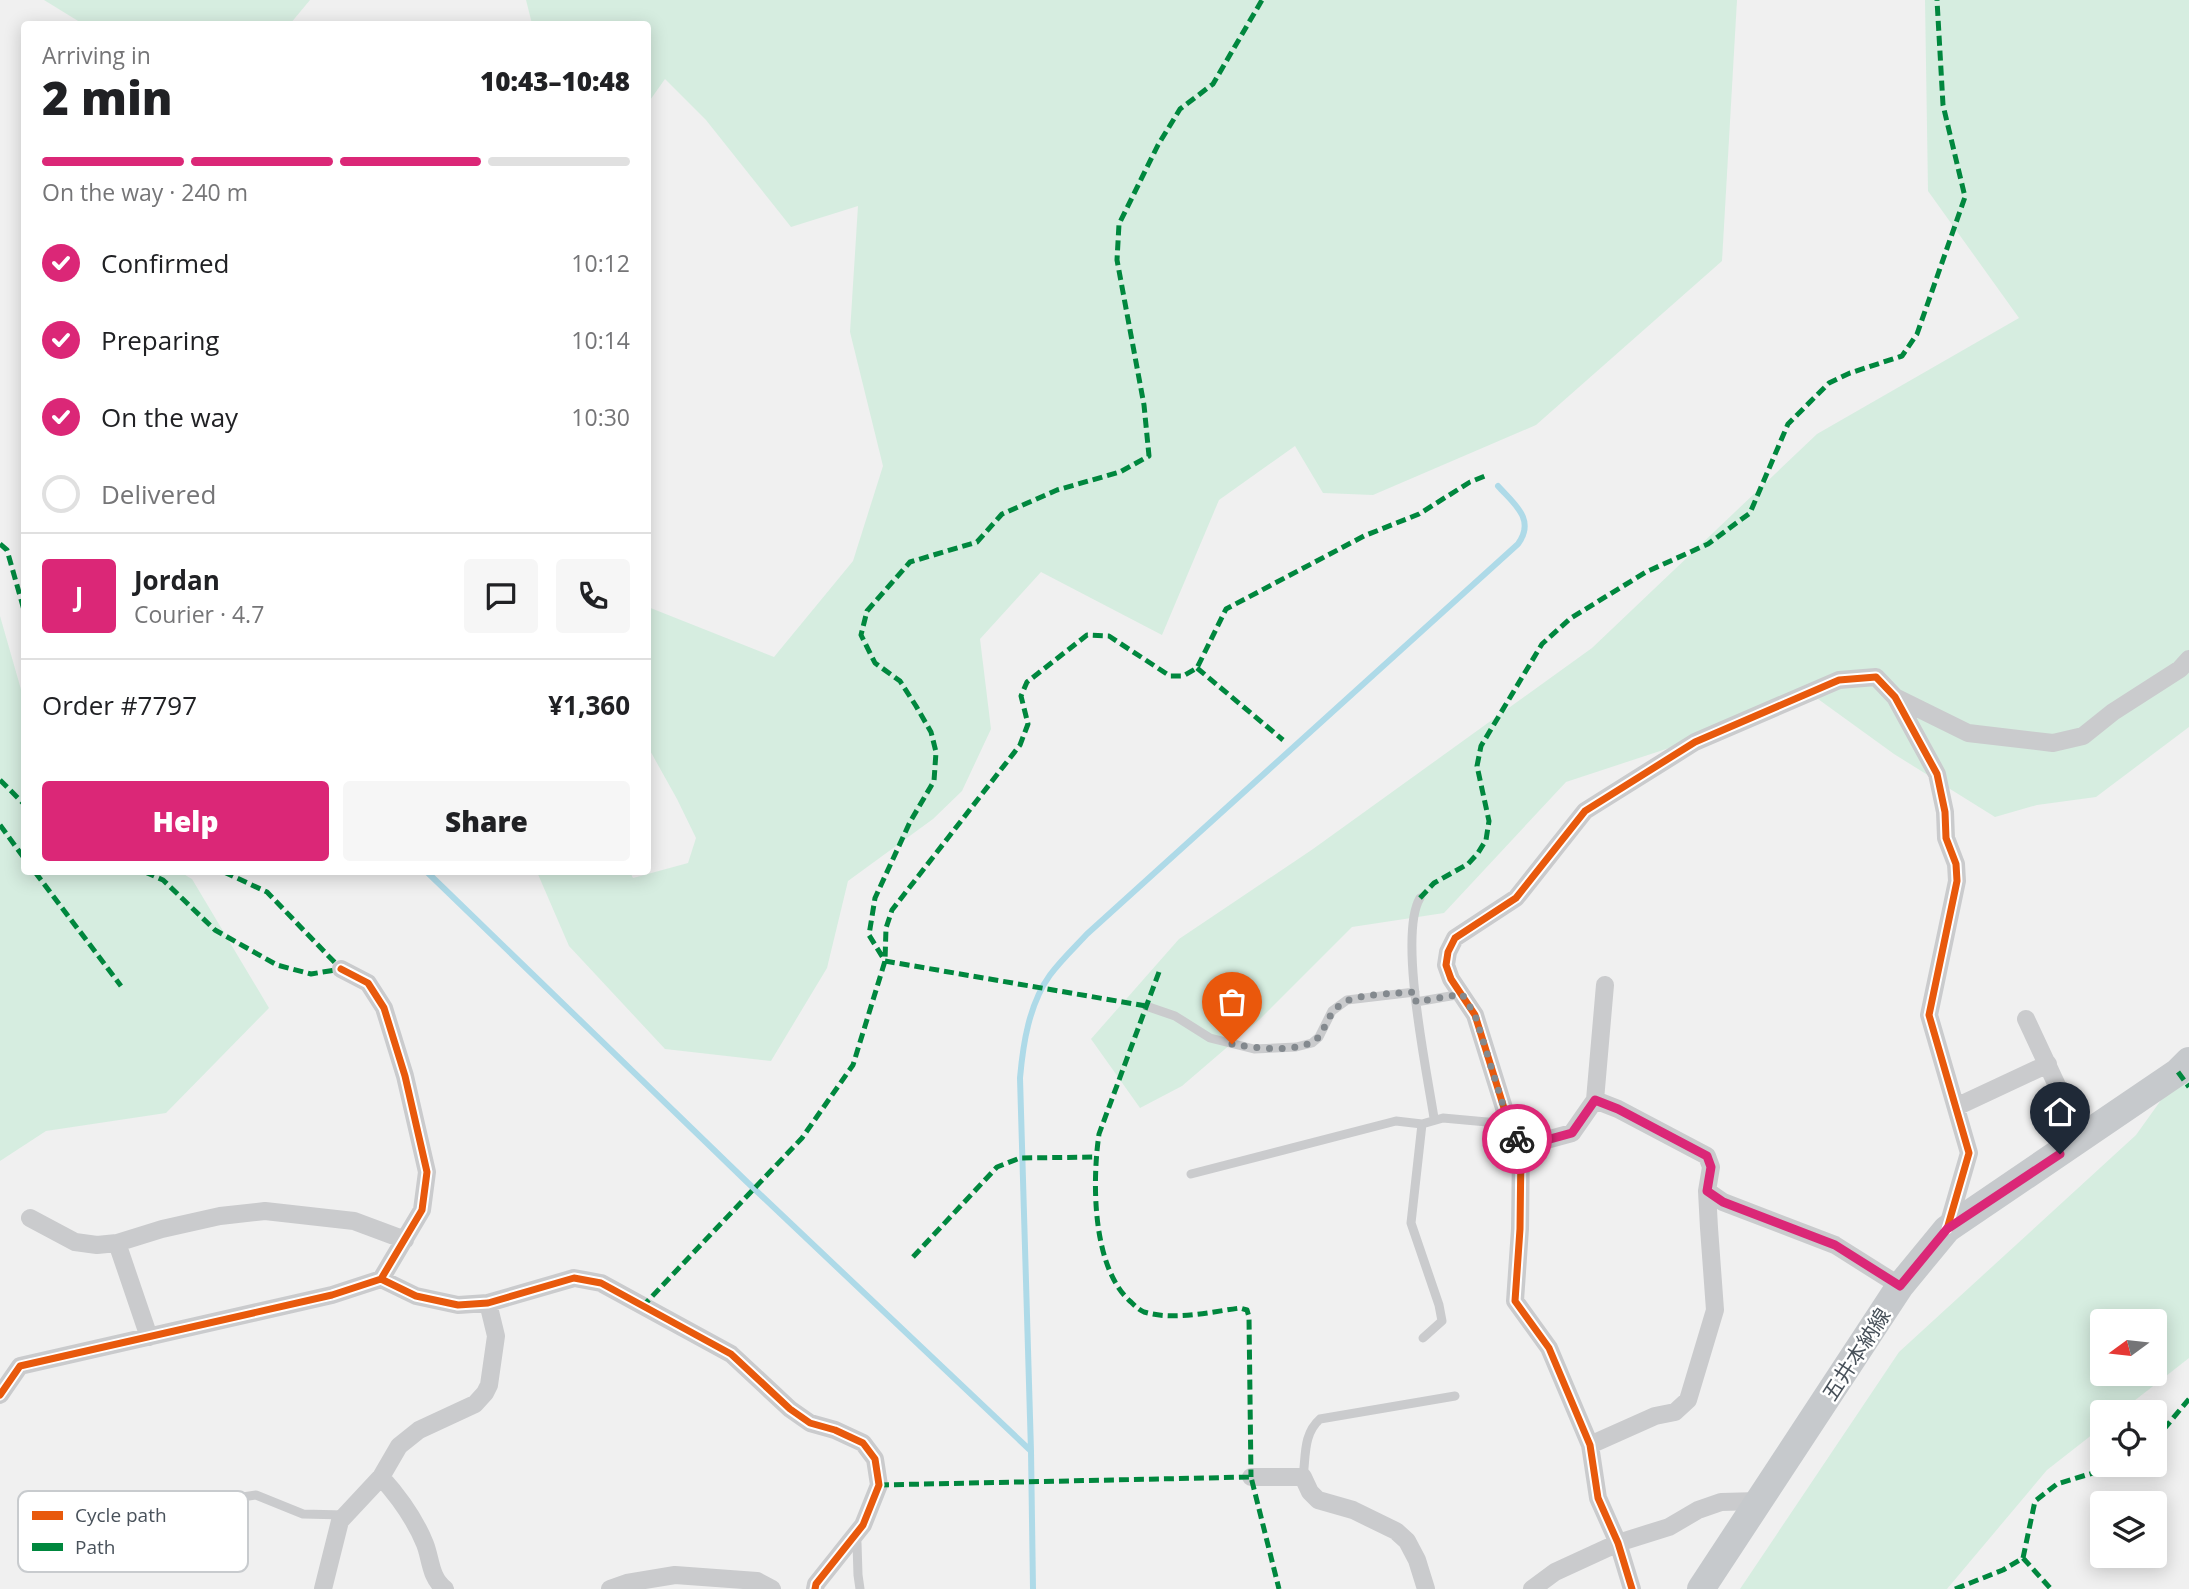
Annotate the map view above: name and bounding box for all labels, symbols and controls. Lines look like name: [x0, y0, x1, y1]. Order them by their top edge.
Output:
text: Arriving in: [42, 39, 151, 71]
text: 10:43–10:48: [480, 63, 630, 99]
text: 2 min: [42, 66, 173, 128]
text: On the way · 240 m: [42, 176, 248, 208]
icon: check: [42, 244, 80, 282]
text: Confirmed: [101, 245, 229, 281]
text: 10:12: [571, 247, 630, 279]
icon: check: [42, 321, 80, 359]
text: Preparing: [101, 322, 219, 358]
text: 10:14: [571, 324, 630, 356]
icon: check: [42, 398, 80, 436]
text: On the way: [101, 399, 238, 435]
text: 10:30: [571, 401, 630, 433]
text: Delivered: [101, 476, 216, 512]
button: chat: [464, 559, 538, 633]
button: phone: [556, 559, 630, 633]
text: Jordan: [134, 562, 220, 598]
text: J: [75, 578, 83, 614]
text: Courier · 4.7: [134, 598, 264, 630]
text: Order #7797: [42, 687, 197, 723]
text: ¥1,360: [548, 687, 630, 723]
button: Help: [42, 781, 329, 861]
button: Share: [343, 781, 630, 861]
pin: [1202, 972, 1262, 1044]
icon: bag: [1213, 983, 1251, 1021]
pin: [2030, 1082, 2090, 1154]
icon: home: [2041, 1093, 2079, 1131]
courier: [1482, 1104, 1552, 1174]
icon: bike: [1498, 1120, 1536, 1158]
street label: 五井本納線: [1816, 1302, 1896, 1406]
north arrow: [2090, 1309, 2166, 1386]
map controls: [2090, 1309, 2167, 1568]
button: locate: [2090, 1400, 2167, 1477]
legend: [18, 1491, 248, 1572]
button: layers: [2090, 1491, 2167, 1568]
text: Cycle path: [75, 1502, 167, 1528]
text: Path: [75, 1534, 115, 1560]

